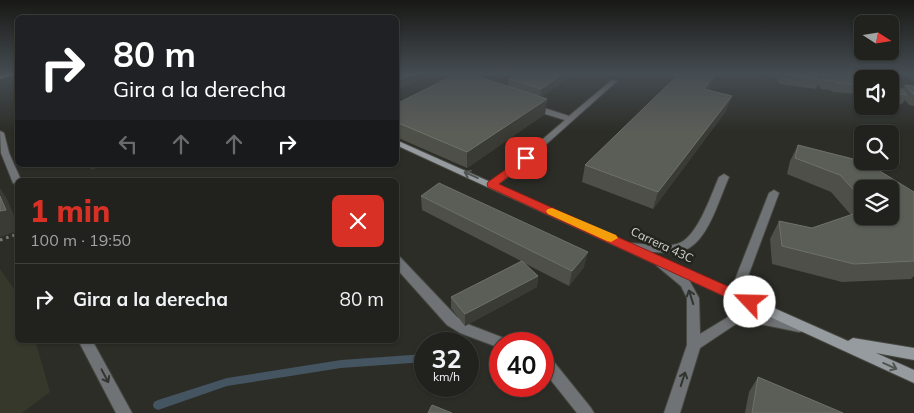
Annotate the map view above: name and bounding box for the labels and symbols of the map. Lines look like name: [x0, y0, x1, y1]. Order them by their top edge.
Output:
north arrow: [854, 15, 899, 60]
pin: [505, 137, 547, 179]
one-way arrow: [464, 169, 479, 179]
street label: Carrera 43C: [628, 223, 696, 266]
position arrow: [723, 275, 775, 327]
one-way arrow: [686, 290, 695, 305]
speed limit sign: 40: [489, 332, 554, 397]
one-way arrow: [882, 361, 897, 371]
one-way arrow: [100, 369, 110, 384]
one-way arrow: [679, 372, 688, 387]

